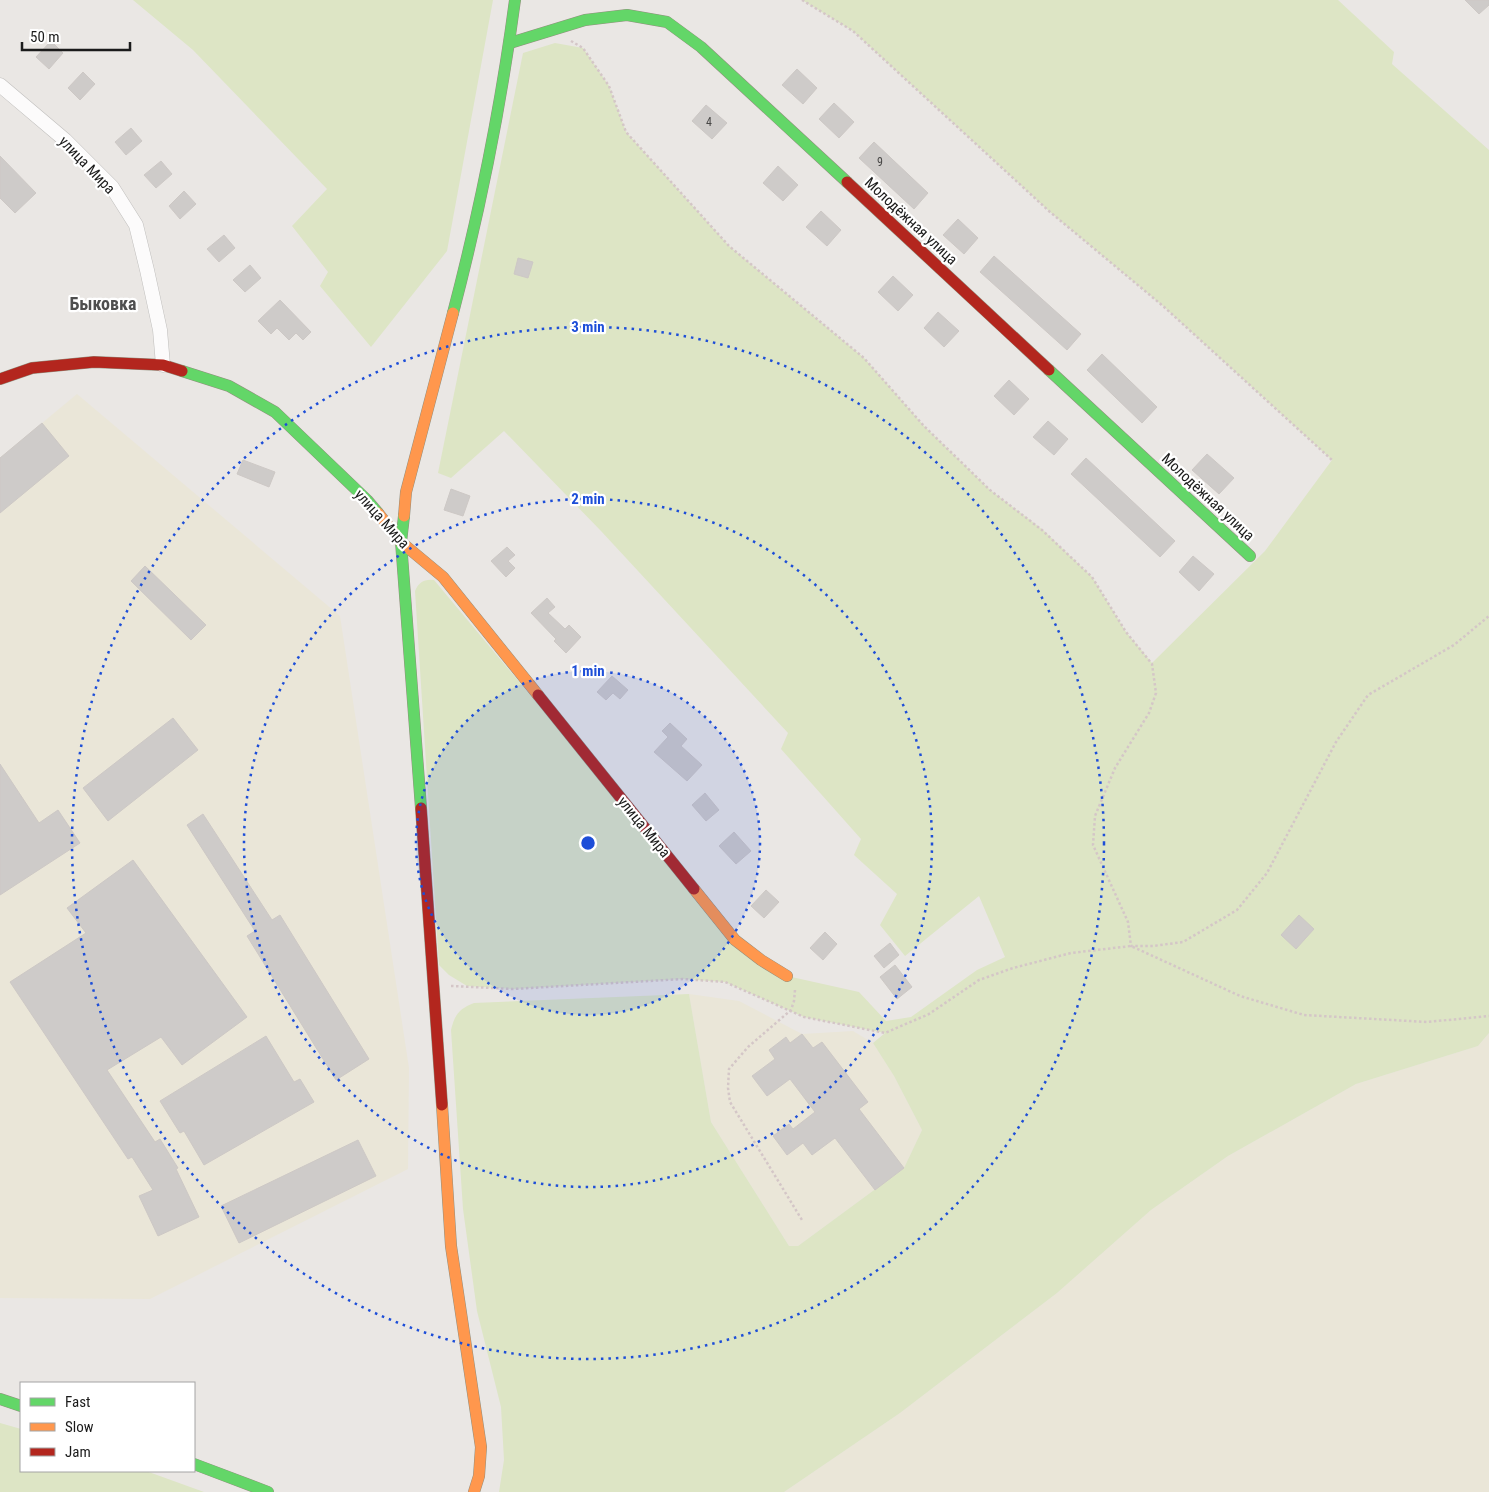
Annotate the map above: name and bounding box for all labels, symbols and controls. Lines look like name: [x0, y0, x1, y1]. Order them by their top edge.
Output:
scale bar: [22, 20, 130, 52]
text: 50 m: [30, 28, 60, 46]
house number: 4: [706, 115, 712, 129]
street label: улица Мира: [55, 132, 119, 198]
house number: 9: [877, 155, 883, 169]
street label: Молодёжная улица: [861, 173, 961, 269]
district label: Быковка: [69, 293, 137, 314]
text: 3 min: [571, 318, 605, 336]
street label: Молодёжная улица: [1158, 449, 1258, 545]
street label: улица Мира: [351, 486, 413, 552]
text: 2 min: [571, 490, 605, 508]
text: 1 min: [571, 662, 605, 680]
street label: улица Мира: [614, 793, 674, 861]
centre of rings: [579, 834, 597, 852]
legend: [20, 1382, 195, 1472]
text: Fast: [65, 1393, 90, 1411]
text: Slow: [65, 1418, 94, 1436]
text: Jam: [65, 1443, 91, 1461]

